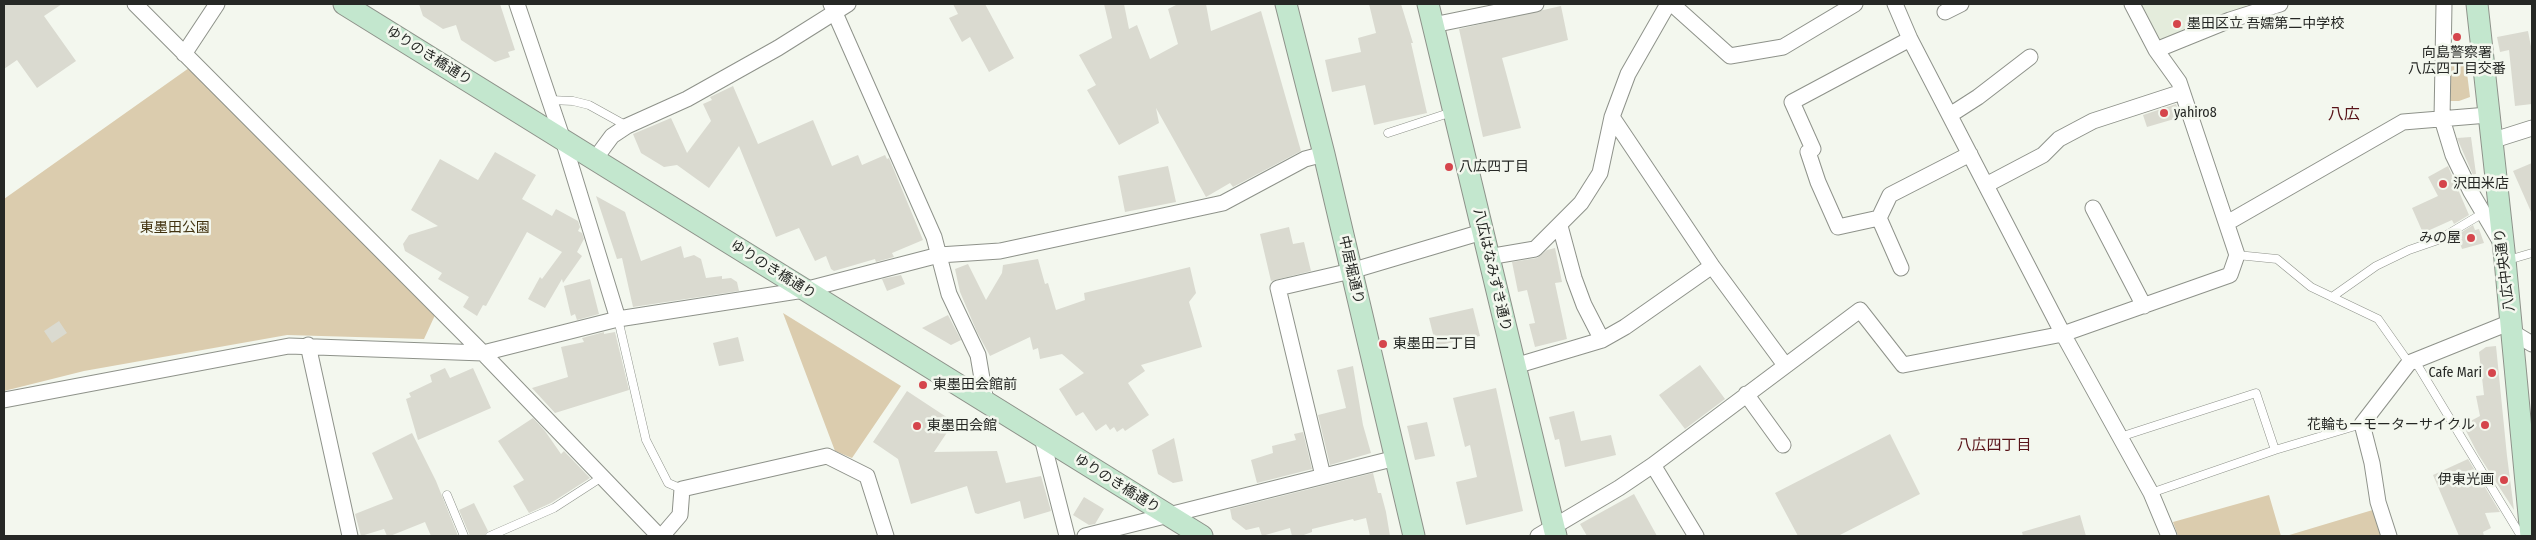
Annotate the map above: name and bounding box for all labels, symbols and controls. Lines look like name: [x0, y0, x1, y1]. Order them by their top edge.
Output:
place label: 墨田区立 吾嬬第二中学校: [2187, 16, 2344, 32]
marker: 墨田区立 吾嬬第二中学校: [2171, 18, 2183, 30]
street label: ゆりのき橋通り: [383, 23, 475, 89]
marker: 向島警察署 八広四丁目交番: [2451, 31, 2463, 43]
place label: 向島警察署 八広四丁目交番: [2408, 45, 2506, 78]
place label: yahiro8: [2174, 105, 2217, 121]
district label: 八広: [2328, 105, 2360, 125]
marker: yahiro8: [2158, 107, 2170, 119]
place label: 八広四丁目: [1459, 159, 1529, 175]
marker: 八広四丁目: [1443, 161, 1455, 173]
place label: 沢田米店: [2453, 176, 2509, 192]
marker: 沢田米店: [2437, 178, 2449, 190]
street label: 八広はなみずき通り: [1470, 207, 1514, 333]
park label: 東墨田公園: [140, 220, 210, 236]
street label: 八広中央通り: [2492, 227, 2518, 313]
place label: みの屋: [2419, 230, 2461, 246]
marker: みの屋: [2465, 232, 2477, 244]
street label: 中居堀通り: [1335, 234, 1367, 306]
street label: ゆりのき橋通り: [727, 237, 819, 303]
place label: 東墨田二丁目: [1393, 336, 1477, 352]
marker: 東墨田二丁目: [1377, 338, 1389, 350]
place label: Cafe Mari: [2429, 365, 2482, 381]
marker: Cafe Mari: [2486, 367, 2498, 379]
place label: 東墨田会館前: [933, 377, 1017, 393]
marker: 東墨田会館前: [917, 379, 929, 391]
place label: 花輪もーモーターサイクル: [2307, 417, 2475, 433]
place label: 東墨田会館: [927, 418, 997, 434]
marker: 花輪もーモーターサイクル: [2479, 419, 2491, 431]
marker: 東墨田会館: [911, 420, 923, 432]
district label: 八広四丁目: [1957, 437, 2031, 455]
street label: ゆりのき橋通り: [1071, 451, 1163, 517]
place label: 伊東光画: [2438, 472, 2494, 488]
marker: 伊東光画: [2498, 474, 2510, 486]

